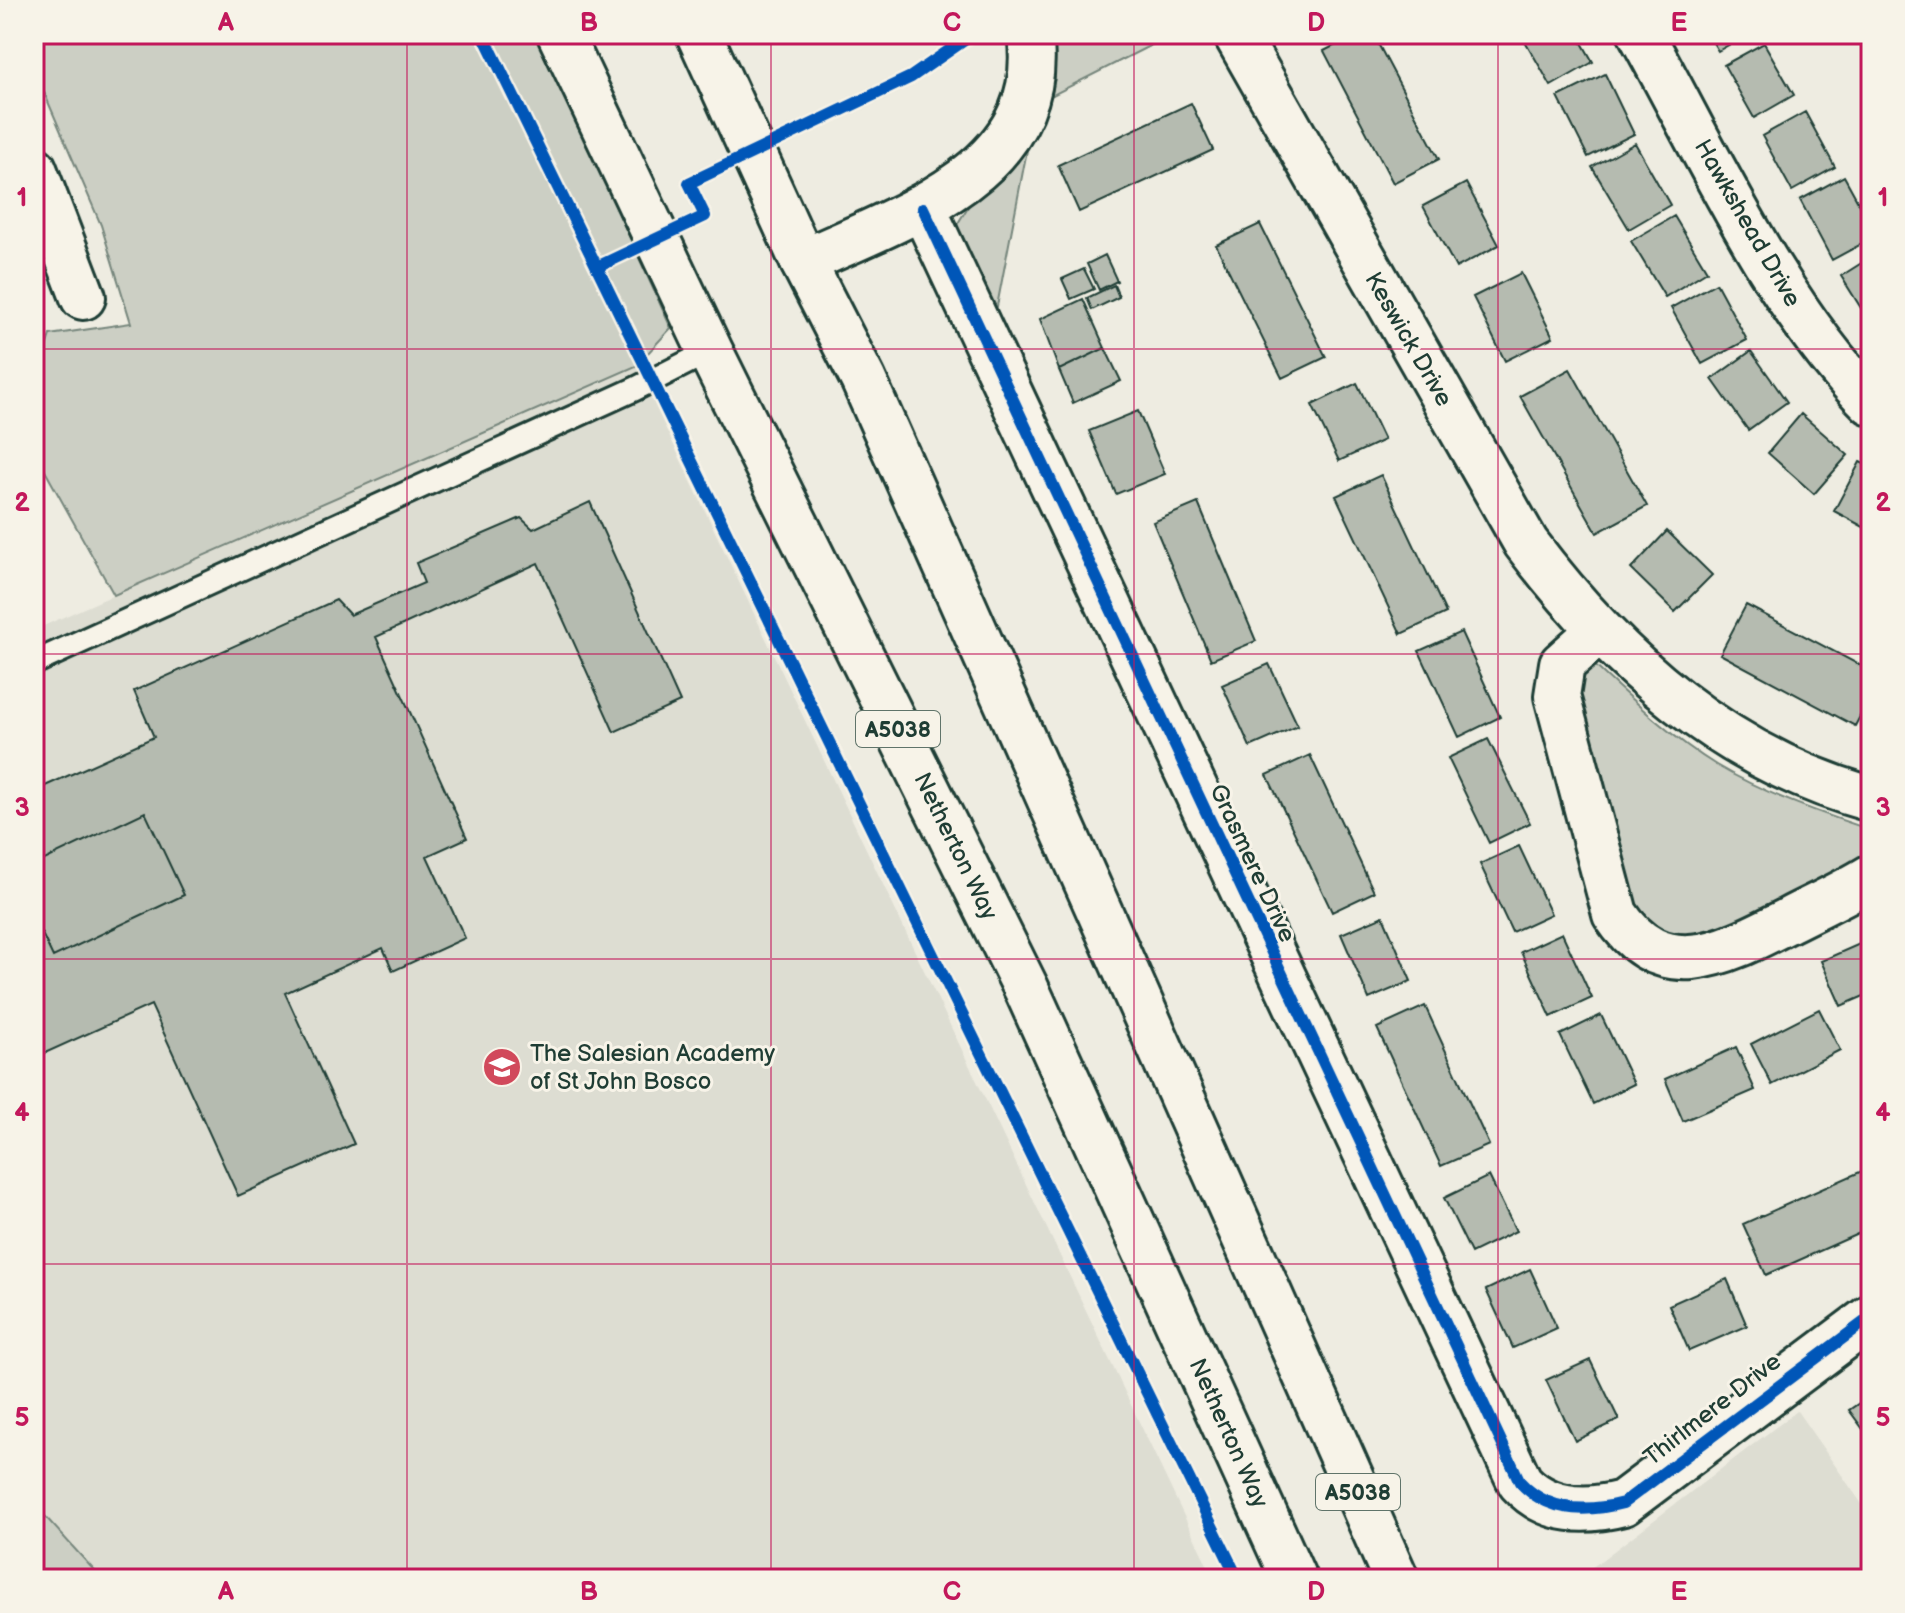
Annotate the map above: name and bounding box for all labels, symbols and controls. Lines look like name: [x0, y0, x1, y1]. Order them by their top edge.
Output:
text: A: [217, 8, 234, 39]
text: B: [580, 8, 598, 39]
text: C: [943, 8, 961, 39]
text: D: [1307, 8, 1325, 39]
text: E: [1671, 8, 1688, 39]
street label: Hawkshead Drive: [1688, 134, 1807, 312]
text: 1: [17, 183, 27, 214]
text: 1: [1878, 183, 1888, 214]
street label: Keswick Drive: [1358, 267, 1459, 412]
text: 2: [14, 488, 30, 519]
text: 2: [1875, 488, 1891, 519]
road number: A5038: [856, 711, 940, 747]
street label: Netherton Way: [907, 768, 1004, 925]
street label: Grasmere Drive: [1203, 780, 1302, 947]
text: 3: [14, 793, 30, 824]
text: 3: [1875, 793, 1891, 824]
place label: The Salesian Academy of St John Bosco: [530, 1039, 775, 1096]
school or university icon: The Salesian Academy of St John Bosco: [481, 1046, 523, 1088]
text: 4: [14, 1098, 30, 1129]
text: 4: [1875, 1098, 1891, 1129]
street label: Thirlmere Drive: [1638, 1347, 1787, 1472]
street label: Netherton Way: [1183, 1354, 1274, 1512]
text: 5: [14, 1403, 30, 1434]
text: 5: [1875, 1403, 1891, 1434]
road number: A5038: [1316, 1474, 1400, 1510]
text: A: [217, 1577, 234, 1608]
text: B: [580, 1577, 598, 1608]
text: C: [943, 1577, 961, 1608]
text: D: [1307, 1577, 1325, 1608]
text: E: [1671, 1577, 1688, 1608]

